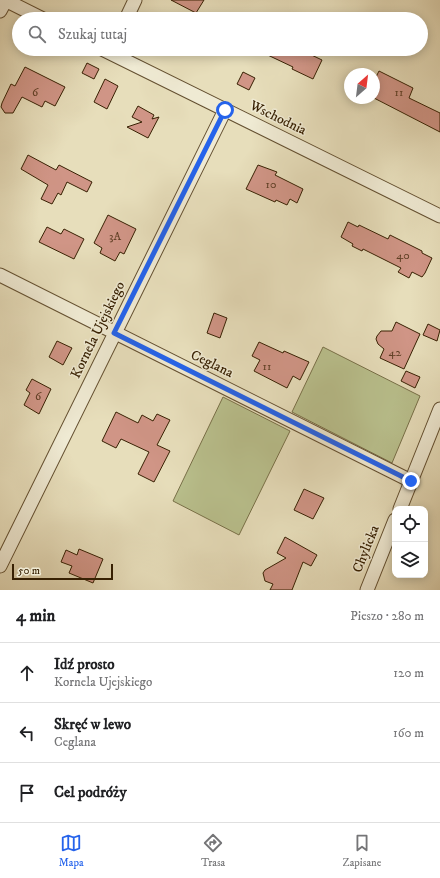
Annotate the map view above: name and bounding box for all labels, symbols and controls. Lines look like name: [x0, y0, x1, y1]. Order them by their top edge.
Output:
search box: [12, 12, 428, 56]
icon: search: [26, 23, 48, 45]
text: Szukaj tutaj: [58, 25, 127, 44]
north arrow: [344, 68, 380, 104]
house number: 6: [32, 85, 39, 100]
house number: 11: [395, 85, 403, 100]
street label: Wschodnia: [246, 96, 309, 139]
route start: [216, 101, 234, 119]
house number: 10: [266, 177, 276, 192]
house number: 3A: [109, 229, 121, 244]
house number: 40: [396, 248, 410, 263]
street label: Kornela Ujejskiego: [67, 278, 129, 382]
house number: 42: [389, 345, 402, 360]
street label: Ceglana: [188, 346, 236, 382]
house number: 11: [263, 359, 271, 374]
house number: 6: [35, 389, 42, 404]
route end: [402, 472, 420, 490]
map controls: [392, 506, 428, 578]
button: locate: [392, 506, 428, 542]
street label: Chylicka: [348, 523, 384, 575]
button: layers: [392, 542, 428, 578]
scale bar: [12, 562, 113, 581]
text: 50 m: [18, 564, 40, 578]
text: 4 min: [16, 605, 55, 627]
text: Pieszo · 280 m: [350, 608, 424, 624]
text: Idź prosto: [54, 655, 115, 674]
icon: ahead: [16, 662, 38, 684]
text: 120 m: [393, 665, 424, 681]
text: Kornela Ujejskiego: [54, 674, 152, 690]
text: Skręć w lewo: [54, 715, 131, 734]
icon: left: [16, 722, 38, 744]
text: 160 m: [393, 725, 424, 741]
text: Ceglana: [54, 734, 96, 750]
icon: arrive: [16, 782, 38, 804]
text: Cel podróży: [54, 783, 127, 802]
tab: Mapa: [59, 832, 84, 870]
tab: Trasa: [201, 832, 225, 870]
tab: Zapisane: [343, 832, 381, 870]

